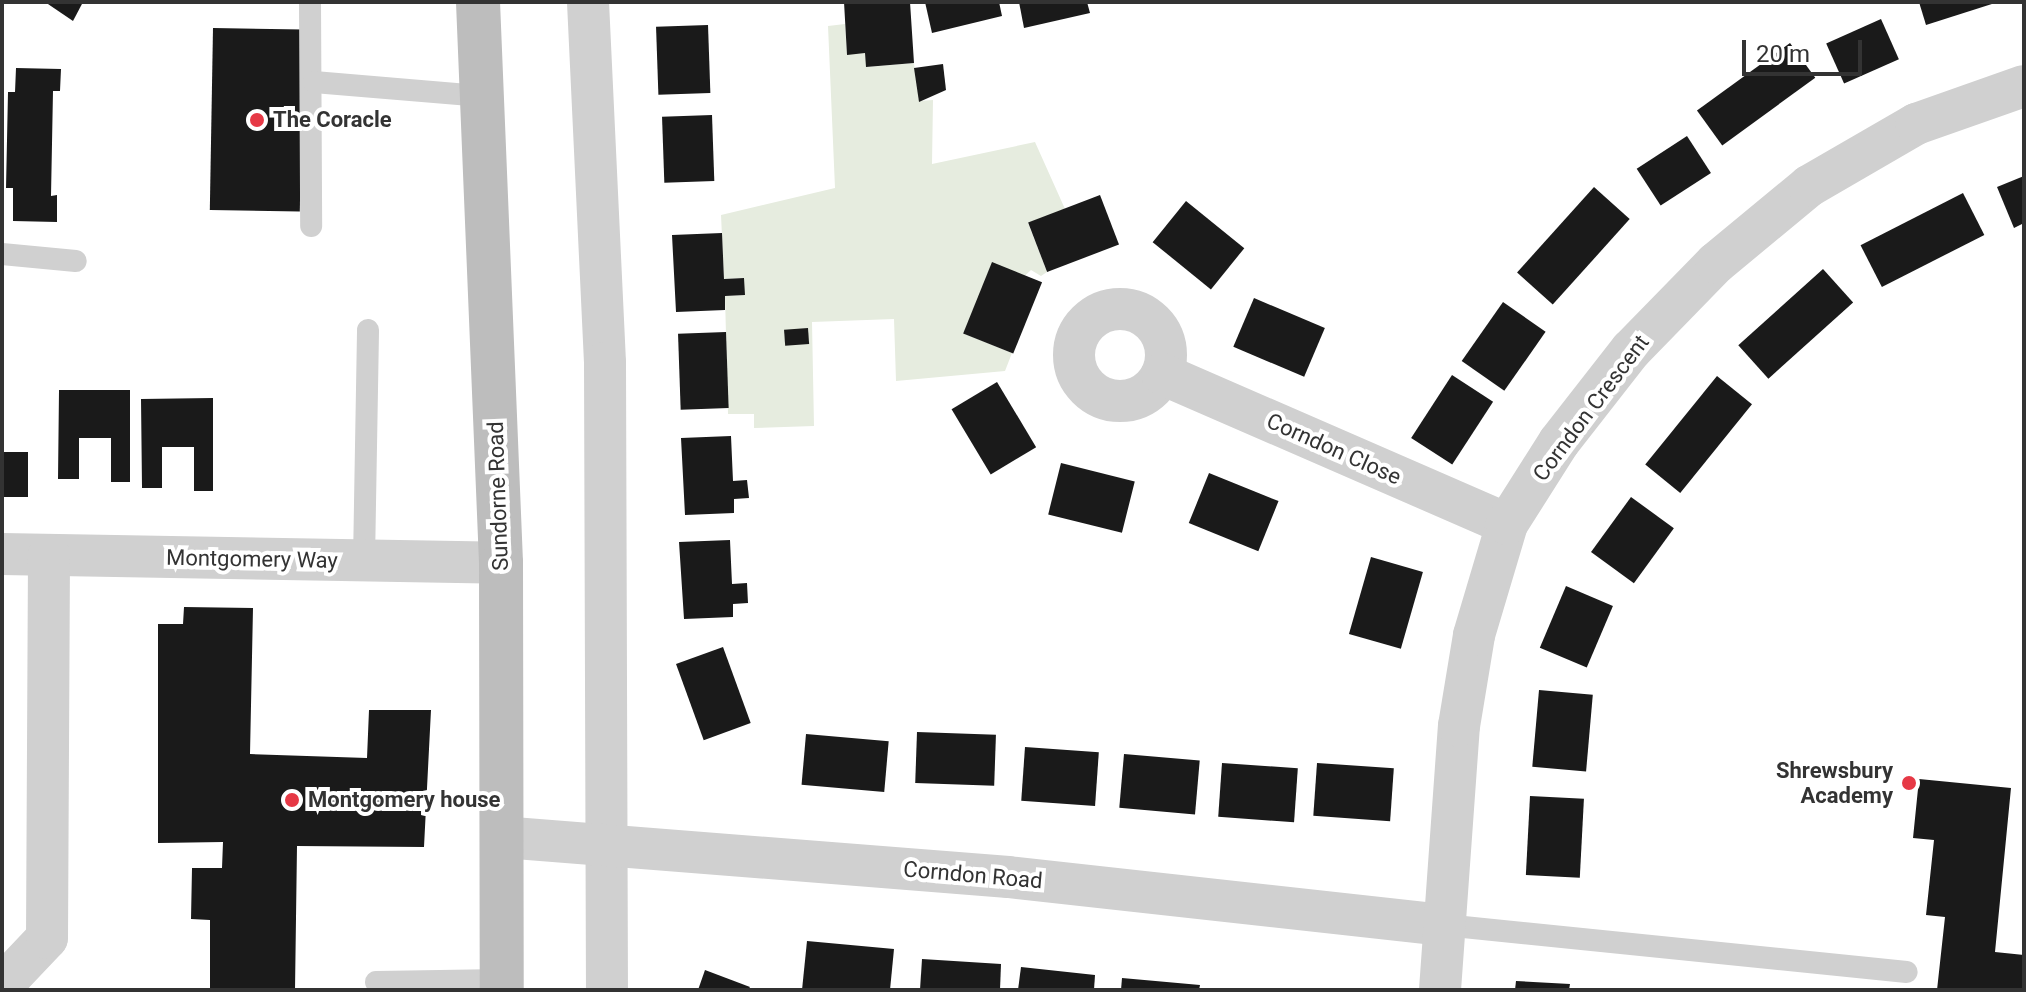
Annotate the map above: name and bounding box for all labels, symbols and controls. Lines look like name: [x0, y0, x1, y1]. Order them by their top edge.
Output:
scale bar: [1746, 24, 1866, 74]
text: 20 m: [1756, 40, 1810, 68]
place label: The Coracle: [273, 107, 392, 133]
marker: The Coracle: [248, 111, 266, 129]
street label: Corndon Crescent: [1527, 330, 1655, 486]
street label: Corndon Close: [1263, 408, 1405, 490]
street label: Sundorne Road: [482, 421, 514, 571]
street label: Montgomery Way: [166, 544, 338, 574]
place label: Shrewsbury Academy: [1776, 757, 1893, 808]
marker: Shrewsbury Academy: [1900, 774, 1918, 792]
place label: Montgomery house: [308, 787, 500, 813]
marker: Montgomery house: [283, 791, 301, 809]
street label: Corndon Road: [902, 856, 1044, 894]

